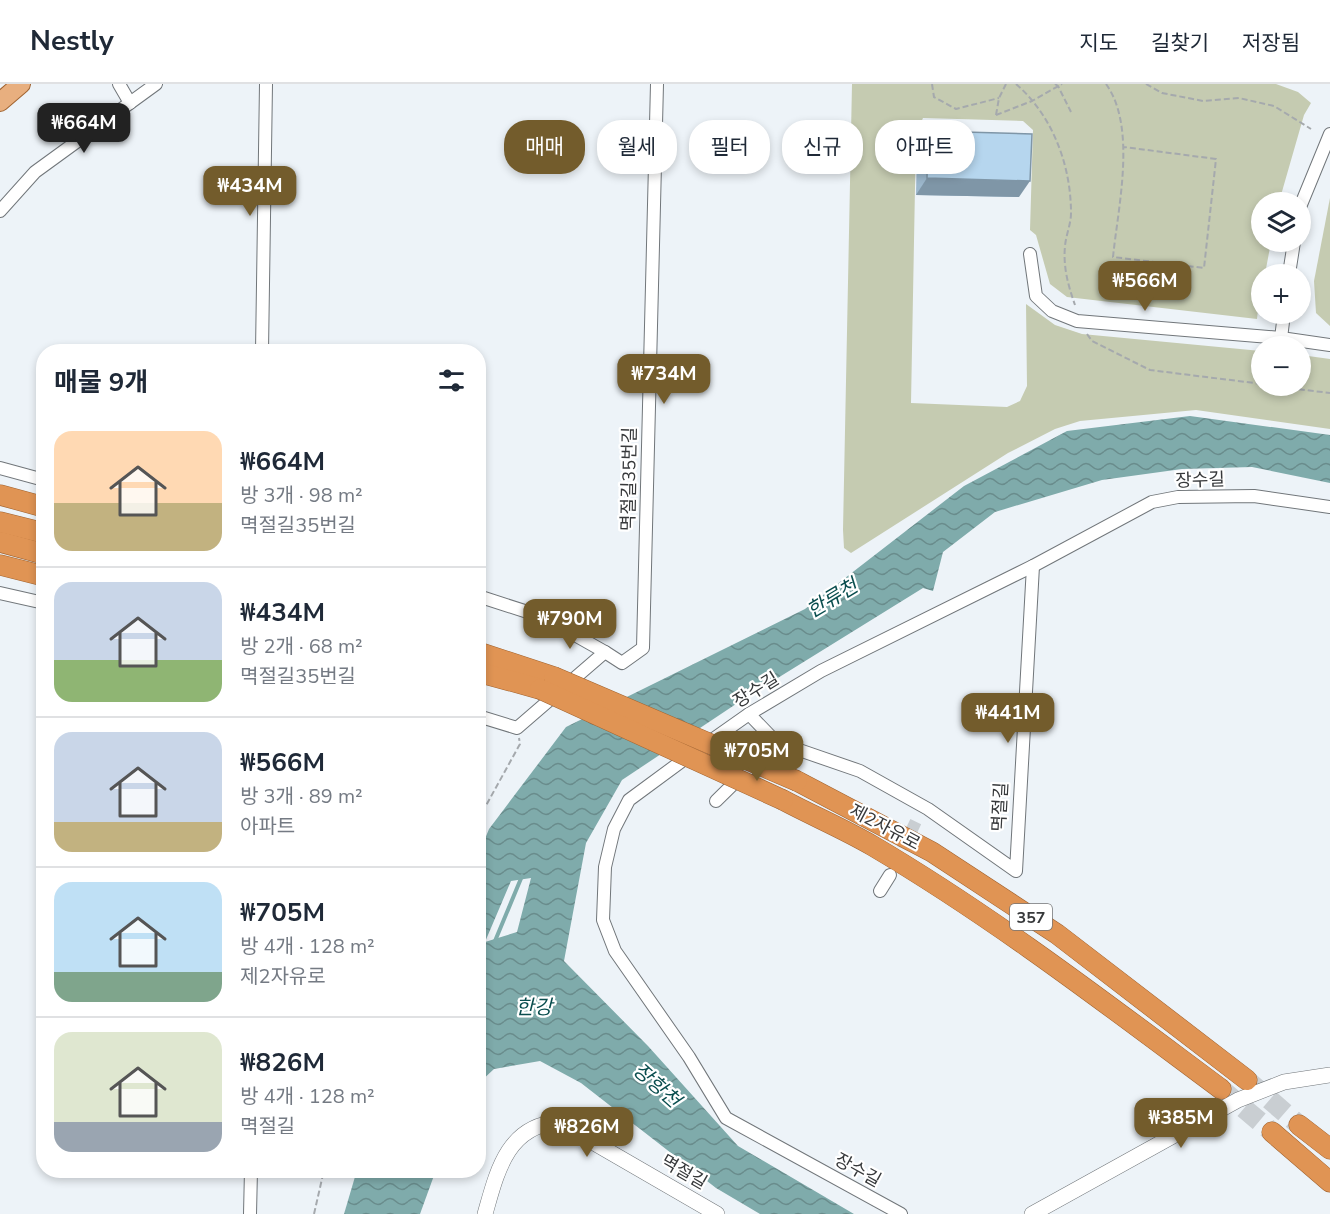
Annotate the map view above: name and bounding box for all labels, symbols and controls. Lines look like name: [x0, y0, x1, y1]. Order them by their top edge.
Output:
text: Nestly: [30, 22, 114, 60]
text: 지도: [1079, 29, 1118, 57]
text: 길찾기: [1151, 29, 1209, 57]
text: 저장됨: [1242, 29, 1300, 57]
pin: ₩664M: [42, 103, 126, 154]
text: ₩664M: [51, 109, 117, 136]
chip: 매매: [504, 120, 585, 174]
chip: 월세: [597, 120, 677, 174]
chip: 필터: [689, 120, 770, 174]
chip: 신규: [782, 120, 863, 174]
chip: 아파트: [875, 120, 975, 174]
pin: ₩434M: [208, 166, 292, 217]
text: ₩434M: [217, 172, 283, 199]
map controls: [1251, 192, 1311, 396]
button: layers: [1251, 192, 1311, 252]
pin: ₩566M: [1103, 261, 1187, 312]
button: +: [1251, 264, 1311, 324]
text: ₩566M: [1112, 267, 1178, 294]
button: −: [1251, 336, 1311, 396]
pin: ₩734M: [622, 354, 706, 405]
text: ₩734M: [631, 360, 697, 387]
icon: filters: [435, 364, 468, 397]
text: 매물 9개: [54, 365, 148, 400]
street label: 멱절길35번길: [616, 427, 642, 531]
text: ₩664M: [240, 444, 325, 479]
icon: home: [102, 455, 174, 527]
street label: 장수길: [1175, 467, 1225, 493]
text: 방 3개 · 98 m²: [240, 482, 363, 509]
text: 멱절길35번길: [240, 512, 356, 539]
water label: 한류천: [802, 571, 865, 624]
text: ₩434M: [240, 595, 325, 630]
pin: ₩790M: [528, 599, 612, 650]
text: ₩790M: [537, 605, 603, 632]
icon: home: [102, 606, 174, 678]
text: 방 2개 · 68 m²: [240, 633, 363, 660]
text: 멱절길35번길: [240, 663, 356, 690]
street label: 장수길: [729, 667, 783, 713]
pin: ₩441M: [966, 693, 1050, 744]
text: ₩441M: [975, 699, 1041, 726]
pin: ₩705M: [715, 731, 799, 782]
text: ₩705M: [724, 737, 790, 764]
text: ₩566M: [240, 745, 325, 780]
icon: home: [102, 756, 174, 828]
street label: 멱절길: [987, 782, 1013, 832]
text: 방 3개 · 89 m²: [240, 783, 363, 810]
street label: 제2자유로: [845, 798, 925, 856]
text: 아파트: [240, 813, 295, 840]
text: ₩705M: [240, 895, 325, 930]
road number: 357: [1010, 904, 1052, 930]
icon: home: [102, 906, 174, 978]
text: 방 4개 · 128 m²: [240, 933, 375, 960]
text: 제2자유로: [240, 963, 326, 990]
water label: 한강: [516, 994, 555, 1021]
text: ₩826M: [240, 1045, 325, 1080]
icon: home: [102, 1056, 174, 1128]
water label: 장항천: [627, 1057, 688, 1116]
text: 방 4개 · 128 m²: [240, 1083, 375, 1110]
pin: ₩385M: [1139, 1098, 1223, 1149]
text: ₩385M: [1148, 1104, 1214, 1131]
pin: ₩826M: [545, 1107, 629, 1158]
text: 멱절길: [240, 1113, 295, 1140]
text: ₩826M: [554, 1113, 620, 1140]
street label: 장수길: [830, 1147, 886, 1193]
street label: 멱절길: [656, 1149, 712, 1195]

